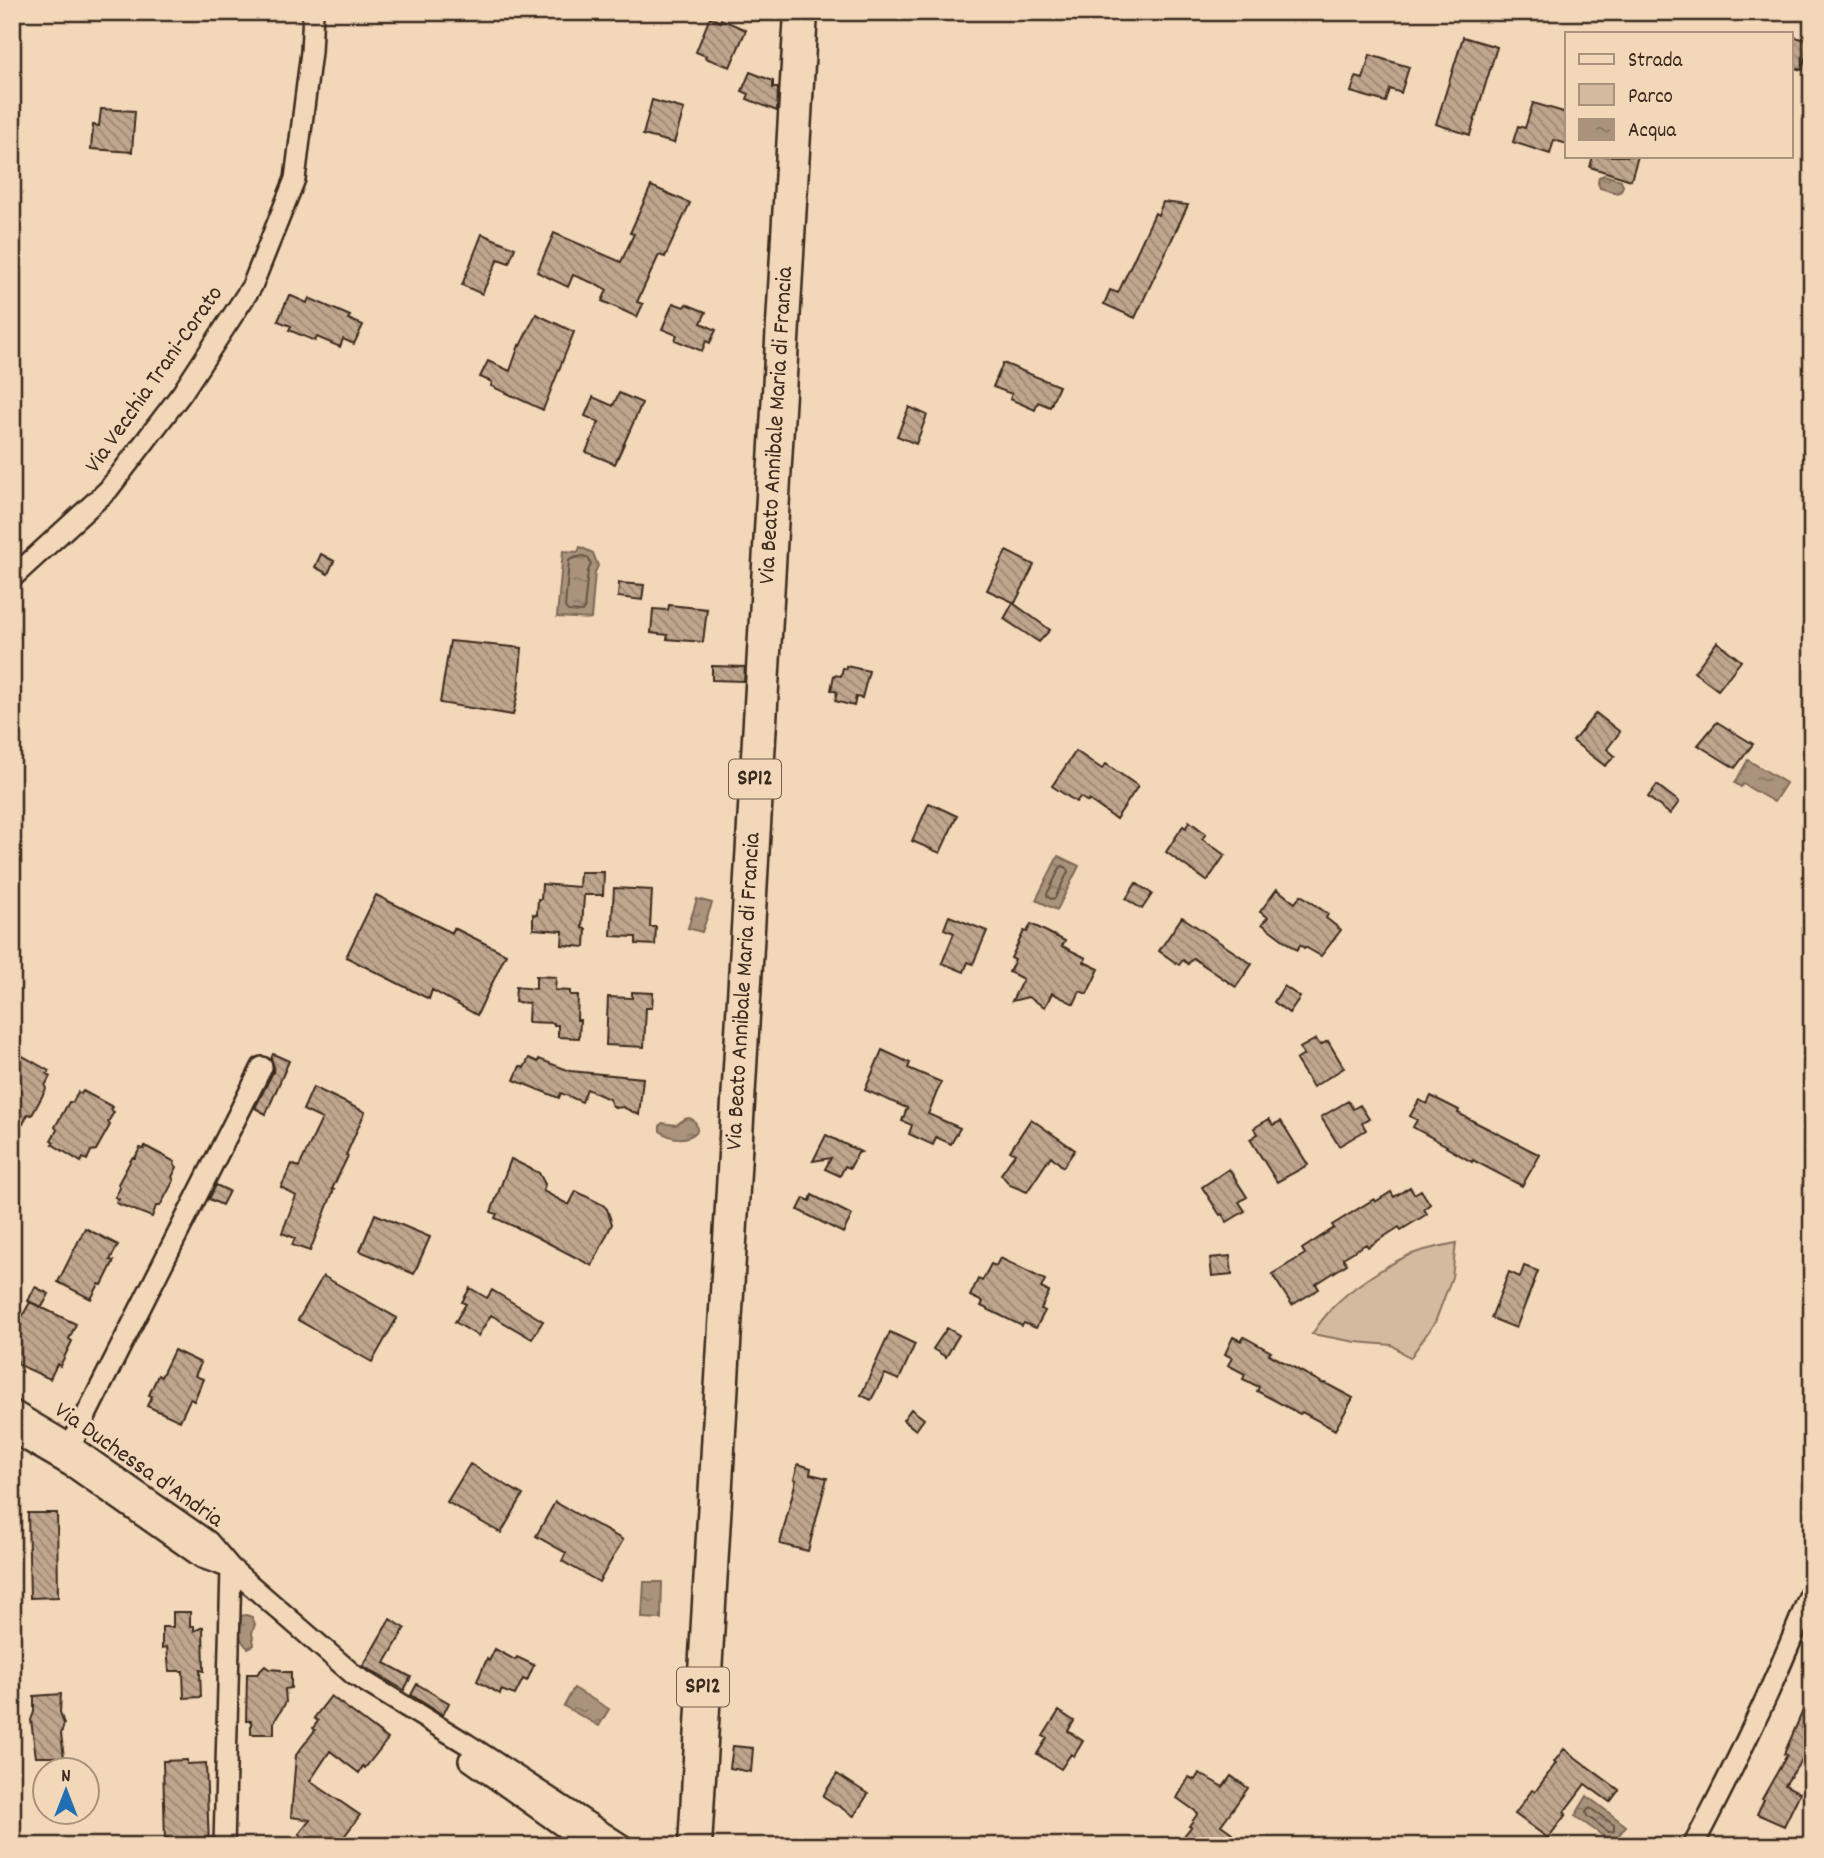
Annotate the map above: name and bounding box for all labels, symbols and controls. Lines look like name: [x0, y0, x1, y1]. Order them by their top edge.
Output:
legend: [1565, 32, 1792, 158]
text: Strada: [1628, 47, 1683, 77]
text: Parco: [1628, 83, 1673, 113]
text: Acqua: [1628, 117, 1677, 147]
street label: Via Beato Annibale Maria di Francia: [751, 265, 803, 585]
street label: Via Vecchia Trani-Corato: [77, 279, 233, 481]
road number: SP12: [729, 760, 781, 799]
street label: Via Beato Annibale Maria di Francia: [718, 831, 771, 1151]
street label: Via Duchessa d'Andria: [47, 1395, 230, 1538]
road number: SP12: [677, 1668, 729, 1706]
north arrow: [32, 1756, 102, 1826]
text: N: [61, 1764, 71, 1791]

